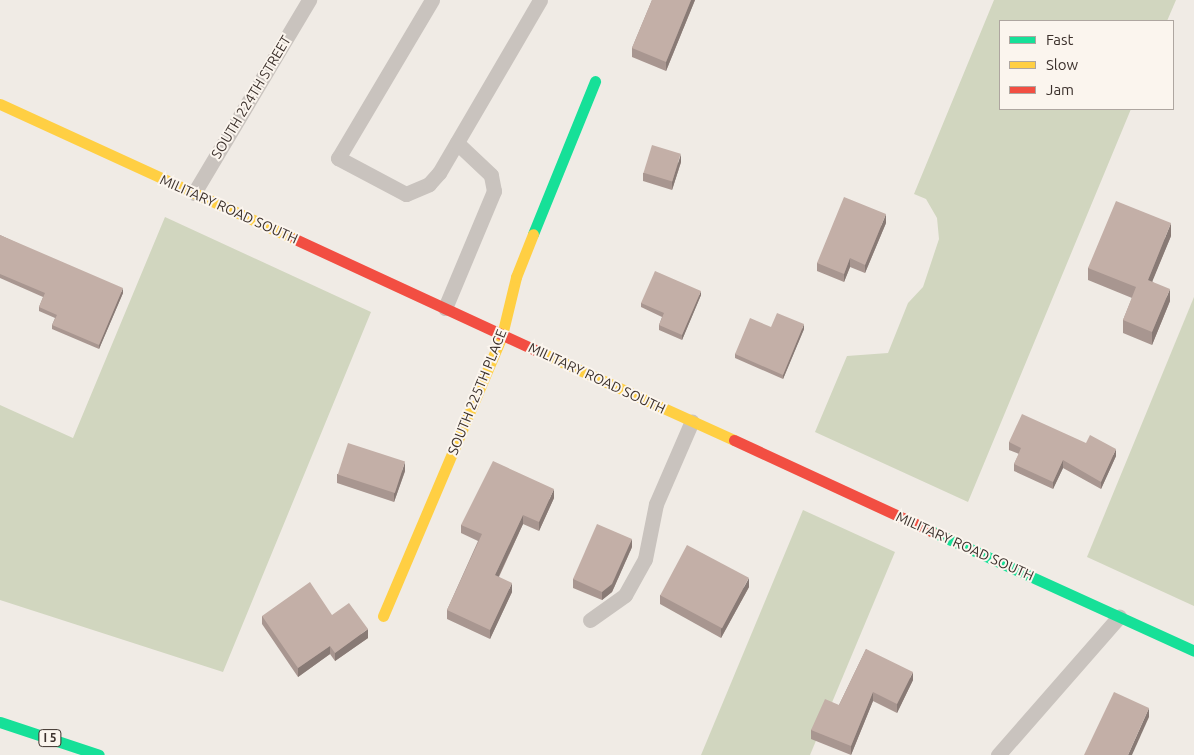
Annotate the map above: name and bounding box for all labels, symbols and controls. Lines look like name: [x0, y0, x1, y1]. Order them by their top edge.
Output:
legend: [999, 20, 1174, 110]
text: Fast: [1046, 31, 1073, 48]
street label: SOUTH 224TH STREET: [208, 33, 294, 161]
text: Slow: [1046, 56, 1078, 73]
text: Jam: [1046, 81, 1074, 98]
street label: MILITARY ROAD SOUTH: [157, 171, 301, 247]
street label: SOUTH 225TH PLACE: [444, 327, 510, 457]
street label: MILITARY ROAD SOUTH: [526, 339, 668, 417]
street label: MILITARY ROAD SOUTH: [893, 508, 1037, 584]
road number: I 5: [38, 728, 62, 748]

